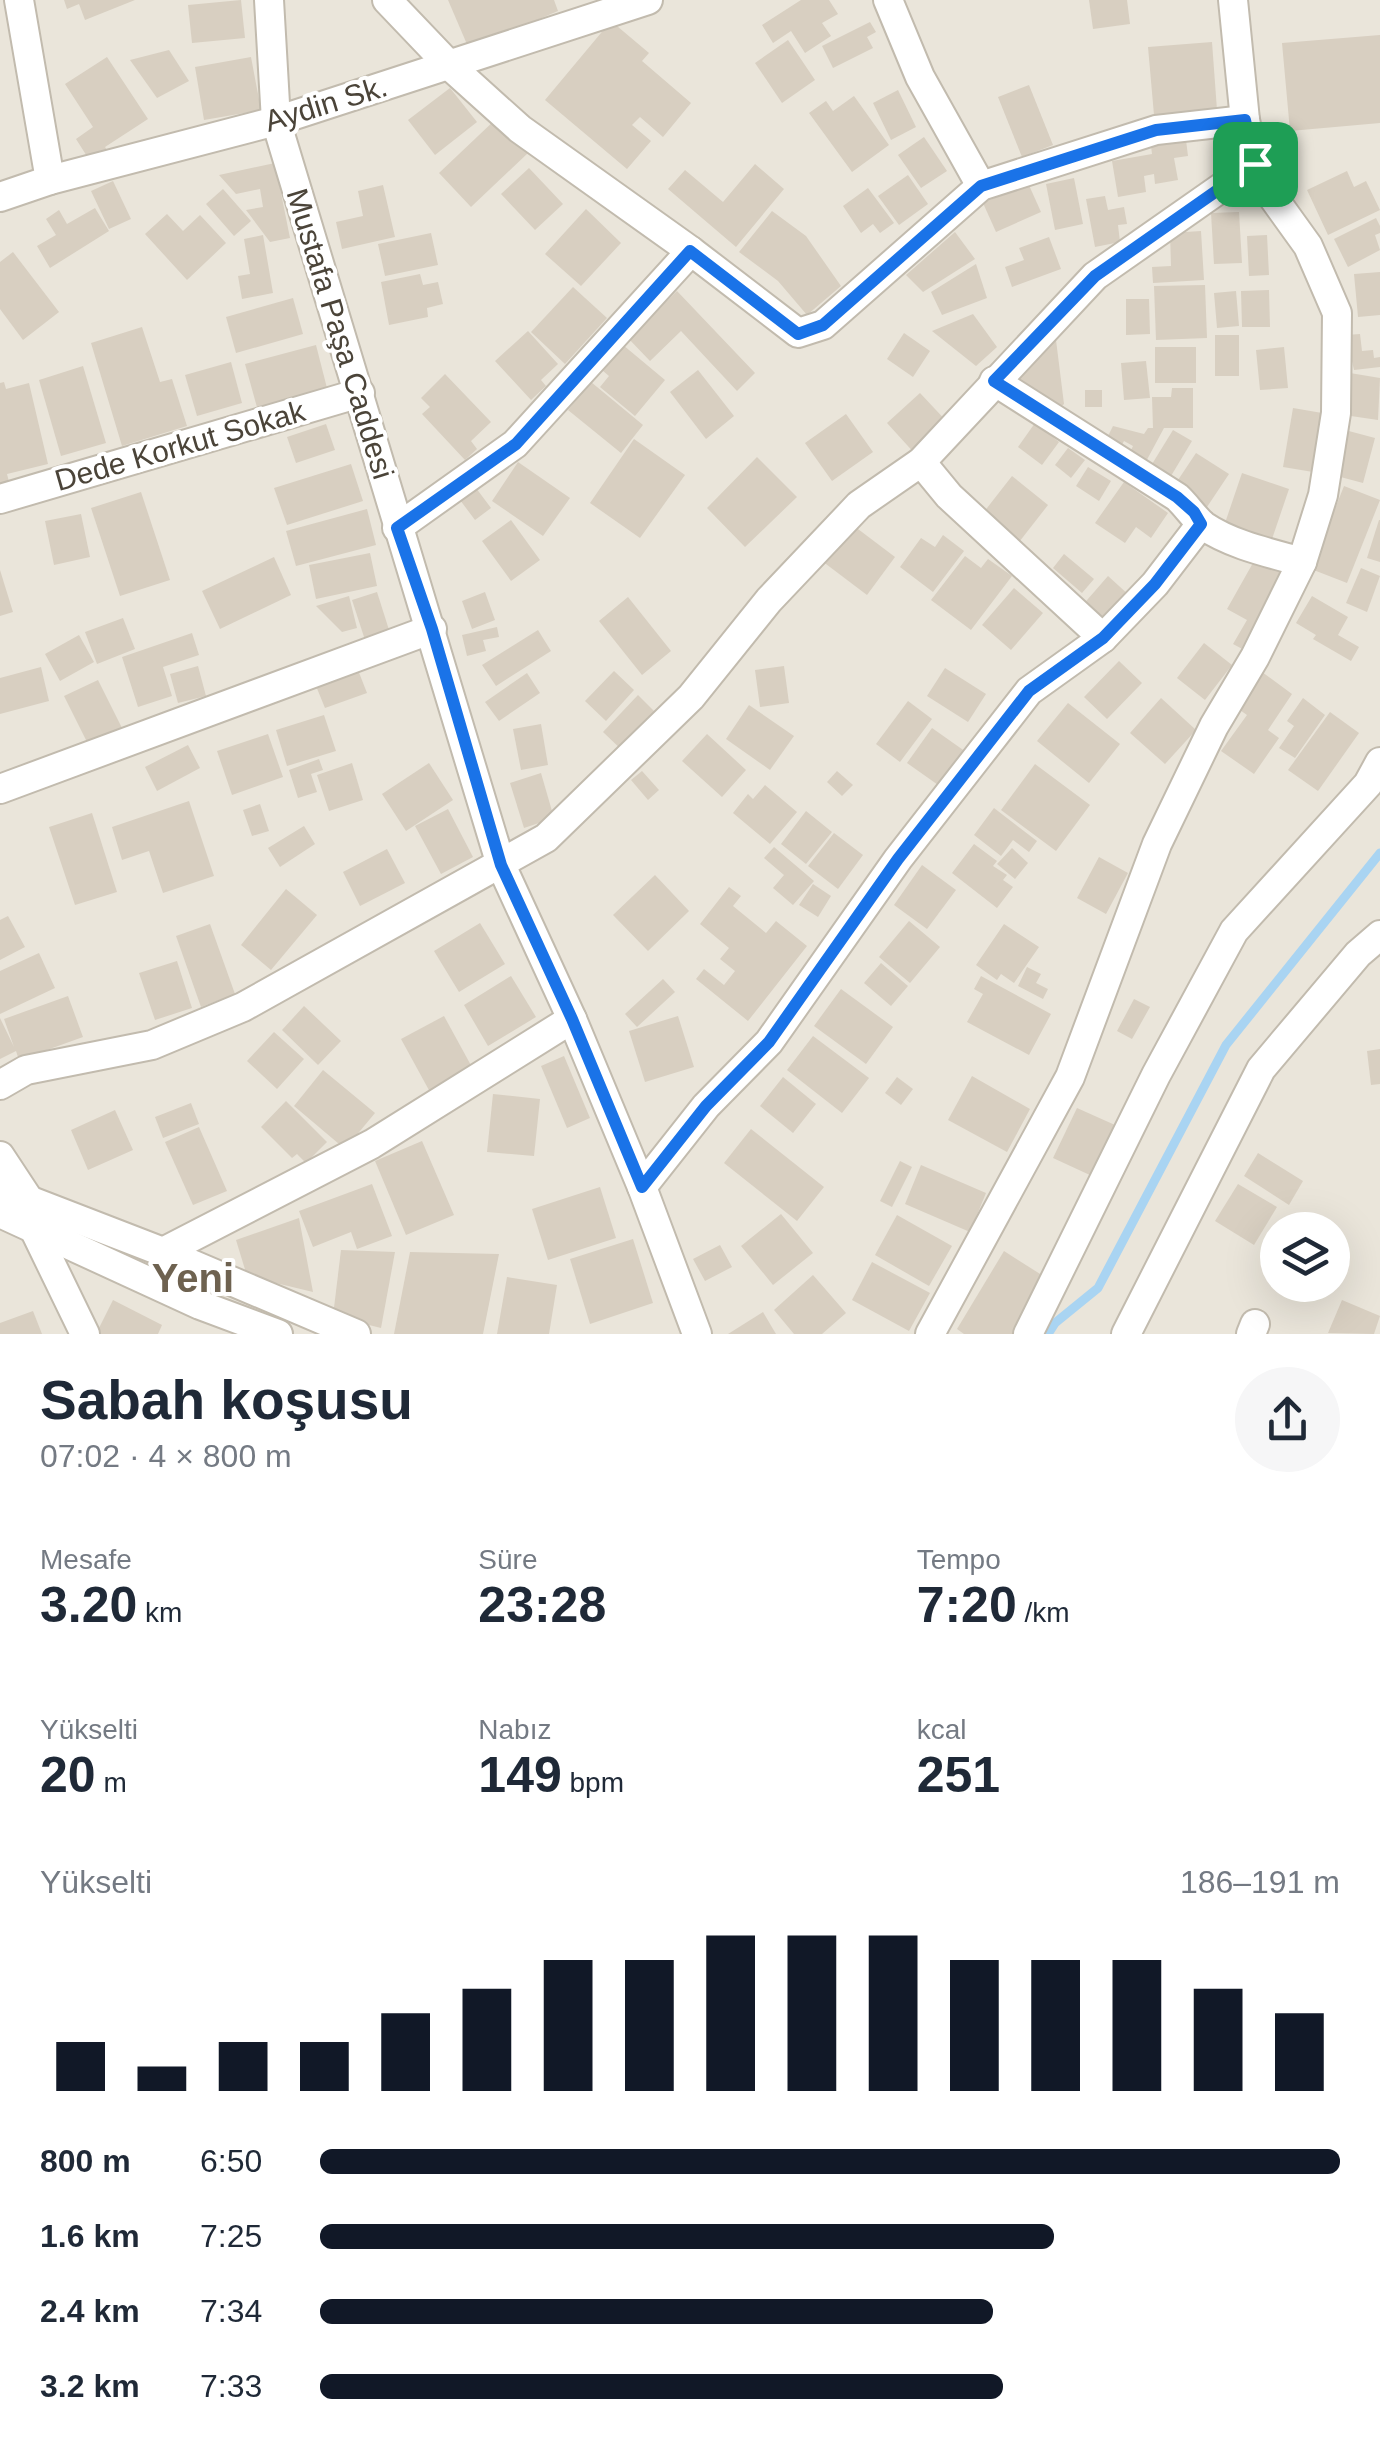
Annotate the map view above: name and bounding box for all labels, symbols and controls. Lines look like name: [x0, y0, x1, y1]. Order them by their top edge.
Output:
street label: Aydin Sk.: [261, 69, 391, 138]
pin: [1213, 122, 1298, 207]
icon: arrive: [1228, 137, 1283, 192]
street label: Mustafa Paşa Caddesi: [281, 185, 400, 483]
street label: Dede Korkut Sokak: [51, 394, 310, 497]
map controls: [1260, 1212, 1350, 1302]
button: layers: [1260, 1212, 1350, 1302]
district label: Yeni: [152, 1256, 234, 1300]
button: share: [1235, 1367, 1340, 1472]
text: Sabah koşusu: [40, 1369, 413, 1431]
text: 07:02 · 4 × 800 m: [40, 1438, 292, 1474]
text: Mesafe: [40, 1544, 132, 1575]
text: Süre: [478, 1544, 537, 1575]
text: Tempo: [917, 1544, 1001, 1575]
text: 3.20: [40, 1577, 137, 1633]
text: 23:28: [478, 1577, 606, 1633]
text: 7:20: [917, 1577, 1017, 1633]
text: km: [137, 1597, 182, 1628]
text: /km: [1017, 1597, 1070, 1628]
text: Yükselti: [40, 1714, 138, 1745]
text: Nabız: [478, 1714, 551, 1745]
text: kcal: [917, 1714, 966, 1745]
text: 20: [40, 1747, 96, 1803]
text: 149: [478, 1747, 562, 1803]
text: 251: [917, 1747, 1000, 1803]
text: m: [96, 1767, 127, 1798]
text: bpm: [562, 1767, 624, 1798]
text: Yükselti: [40, 1864, 152, 1900]
text: 186–191 m: [1180, 1864, 1340, 1900]
text: 800 m: [40, 2143, 131, 2179]
text: 6:50: [200, 2143, 262, 2179]
text: 1.6 km: [40, 2218, 140, 2254]
text: 7:25: [200, 2218, 262, 2254]
text: 2.4 km: [40, 2293, 140, 2329]
text: 7:34: [200, 2293, 262, 2329]
text: 3.2 km: [40, 2368, 140, 2404]
text: 7:33: [200, 2368, 262, 2404]

